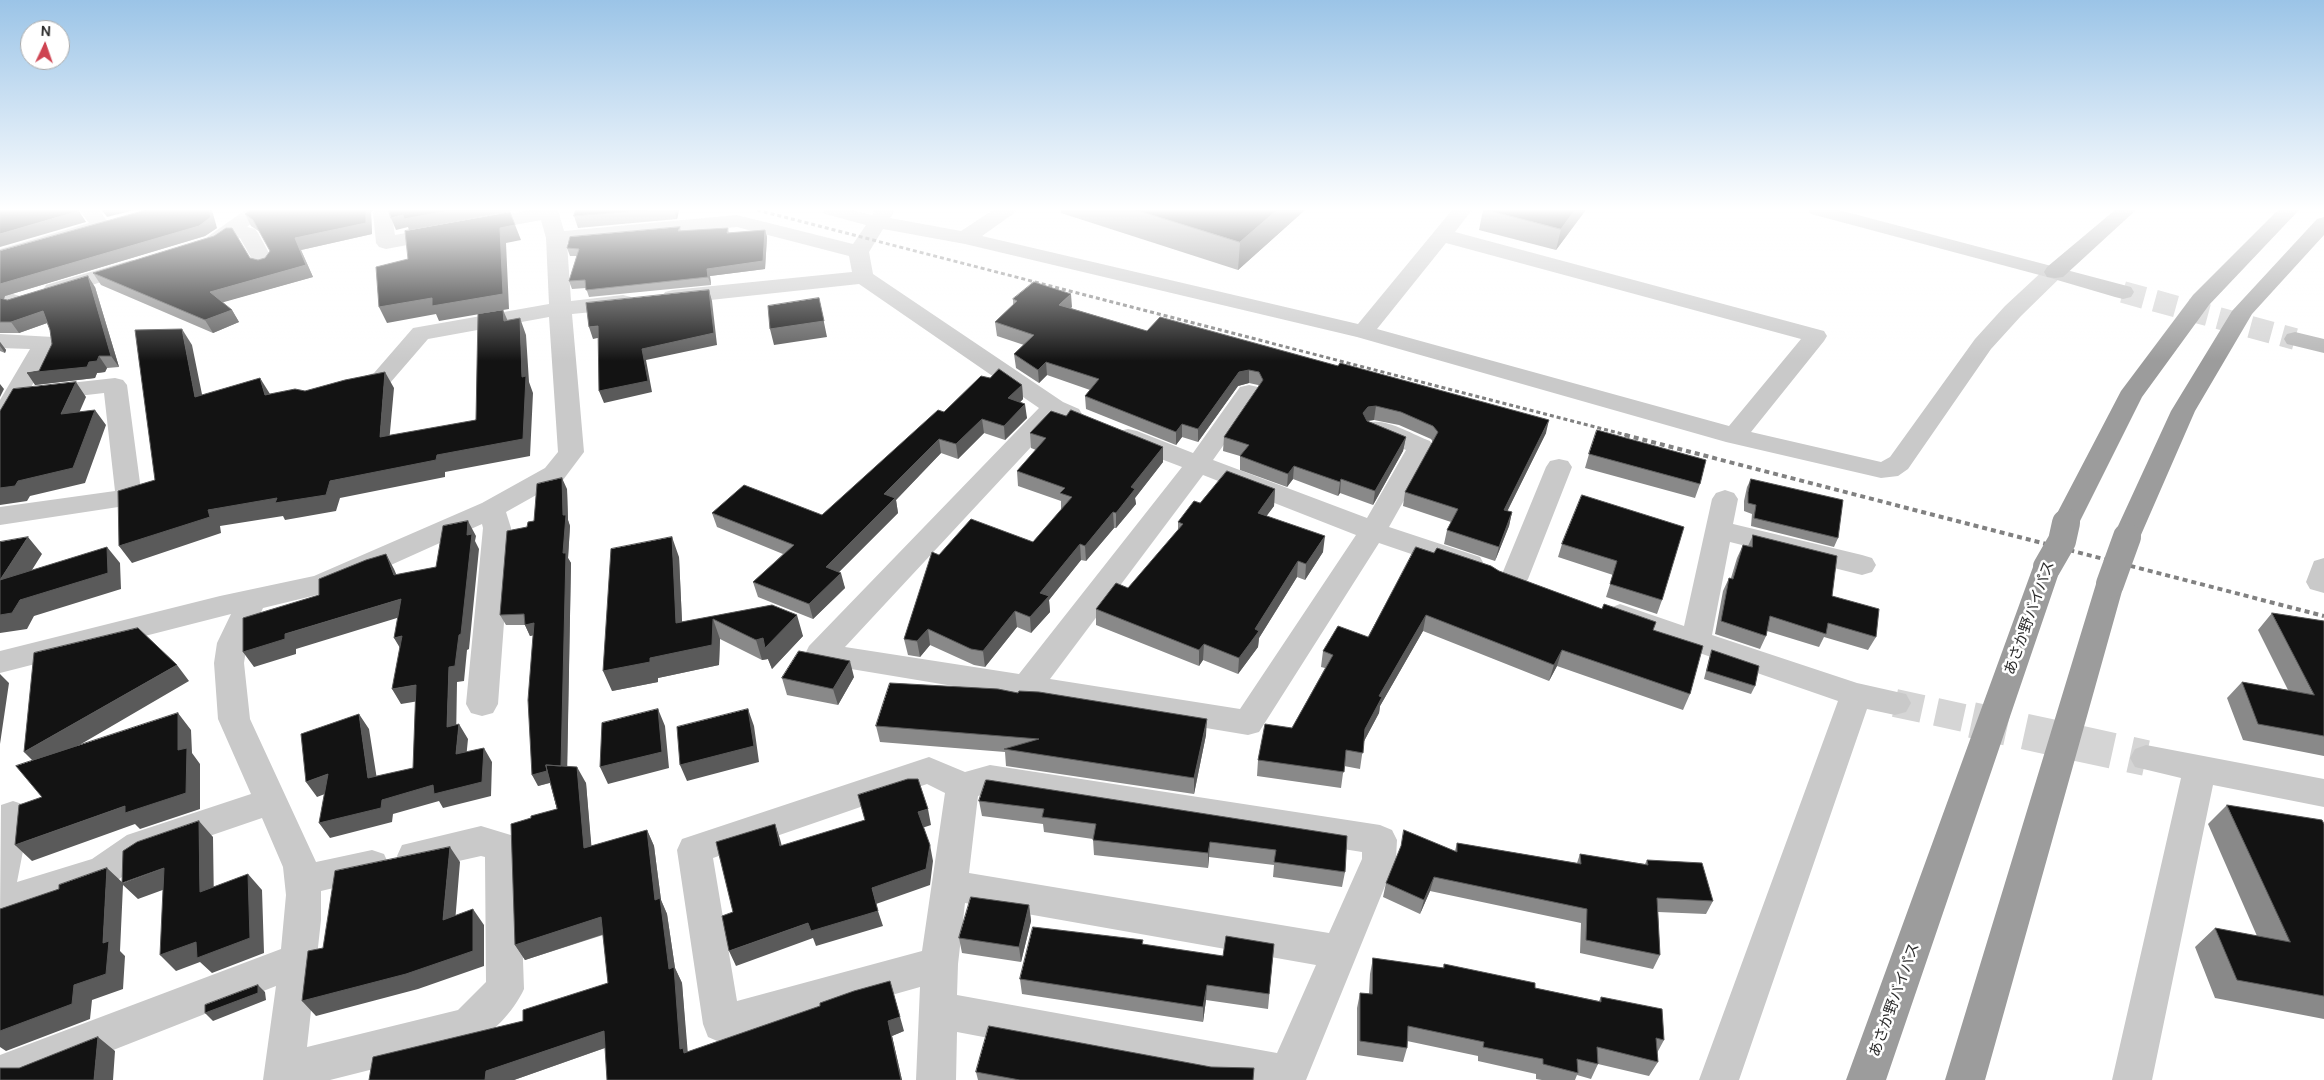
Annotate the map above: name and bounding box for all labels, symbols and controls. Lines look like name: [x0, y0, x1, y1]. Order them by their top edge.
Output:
north arrow: [20, 20, 70, 70]
text: N: [40, 22, 51, 40]
street label: あさか野バイパス: [2001, 559, 2059, 677]
street label: あさか野バイパス: [1866, 941, 1924, 1059]

